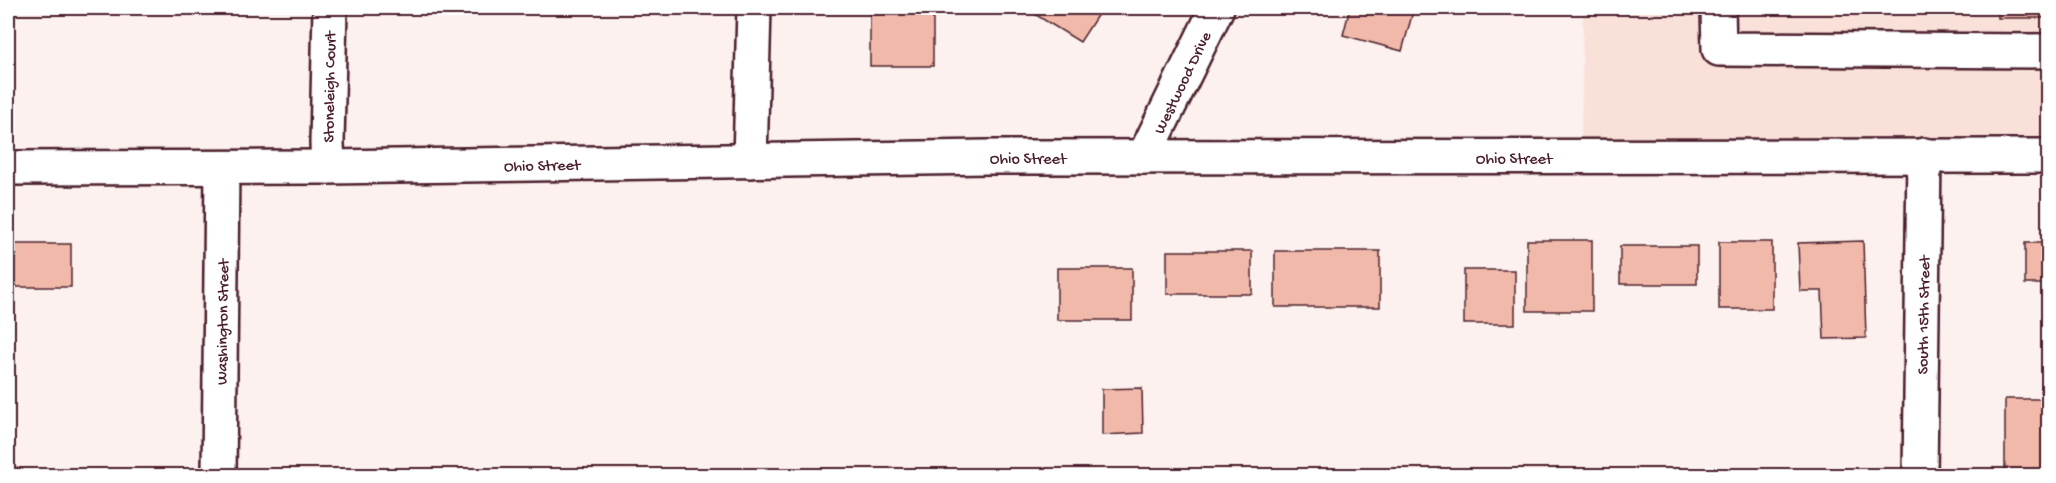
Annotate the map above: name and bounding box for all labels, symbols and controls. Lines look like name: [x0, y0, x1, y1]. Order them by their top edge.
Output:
street label: Westwood Drive: [1151, 29, 1217, 138]
street label: Stoneleigh Court: [321, 30, 342, 143]
street label: Ohio Street: [990, 151, 1068, 170]
street label: Ohio Street: [1476, 151, 1554, 170]
street label: Ohio Street: [504, 157, 582, 178]
street label: South 15th Street: [1915, 254, 1936, 375]
street label: Washington Street: [214, 257, 235, 385]

